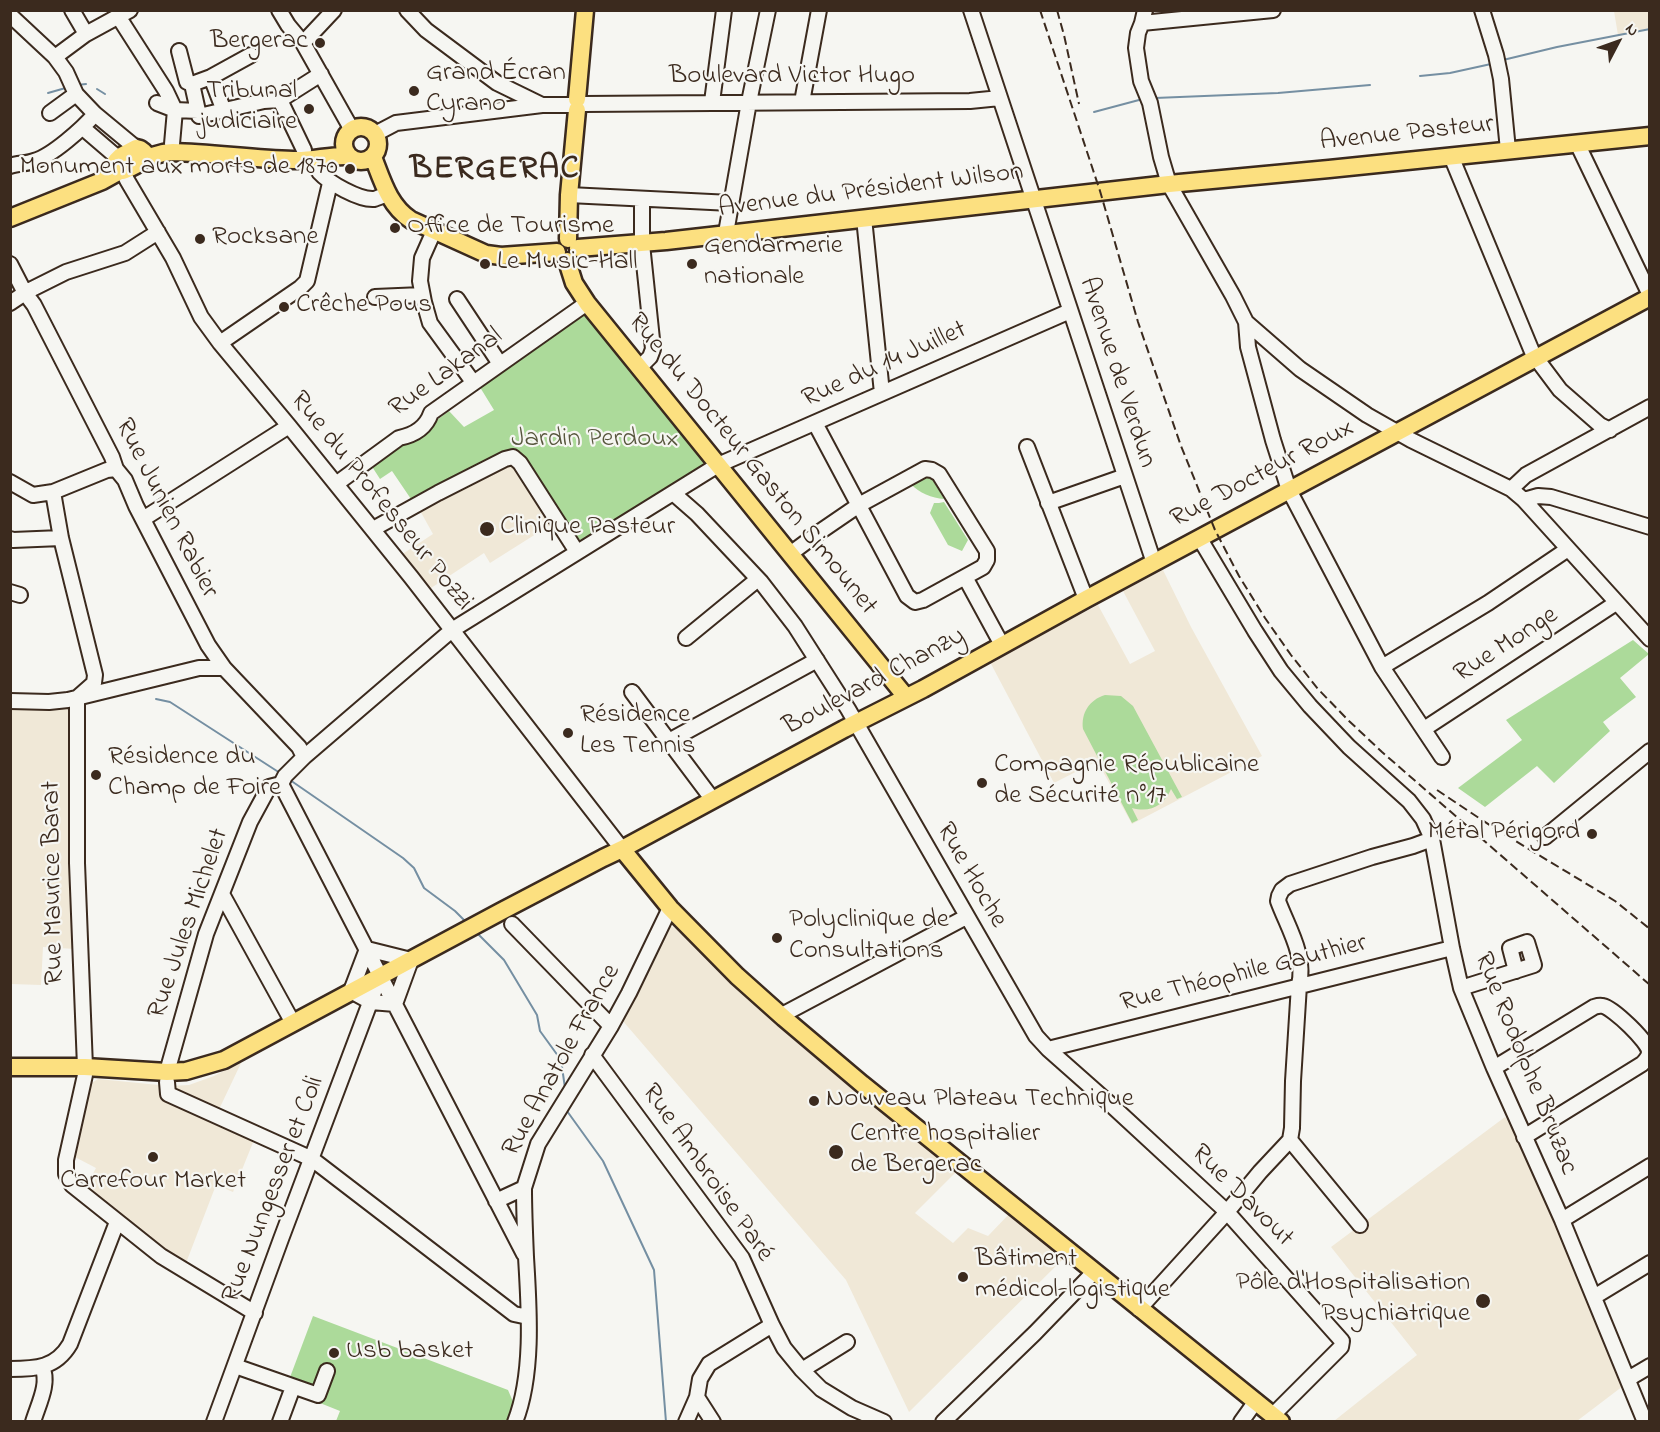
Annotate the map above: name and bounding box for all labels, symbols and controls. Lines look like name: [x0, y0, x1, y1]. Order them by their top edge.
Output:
north arrow: [1588, 12, 1648, 72]
text: N: [1619, 18, 1644, 42]
place label: Bergerac: [210, 27, 308, 59]
marker: Bergerac: [313, 36, 327, 50]
place label: Grand Écran Cyrano: [426, 59, 566, 122]
street label: Boulevard Victor Hugo: [669, 62, 915, 94]
place label: Tribunal judiciaire: [199, 77, 297, 140]
marker: Grand Écran Cyrano: [407, 84, 421, 98]
marker: Tribunal judiciaire: [302, 102, 316, 116]
street label: Avenue Pasteur: [1318, 110, 1496, 160]
district label: BERGERAC: [410, 152, 580, 192]
place label: Monument aux morts de 1870: [19, 153, 338, 185]
street label: Avenue du Président Wilson: [717, 157, 1025, 227]
marker: Monument aux morts de 1870: [343, 162, 357, 176]
place label: Office de Tourisme: [407, 212, 614, 244]
marker: Office de Tourisme: [388, 221, 402, 235]
place label: Rocksane: [212, 223, 319, 255]
marker: Rocksane: [193, 232, 207, 246]
place label: Gendarmerie nationale: [704, 232, 843, 295]
place label: Le Music-Hall: [497, 248, 638, 280]
marker: Le Music-Hall: [478, 257, 492, 271]
marker: Gendarmerie nationale: [685, 257, 699, 271]
street label: Avenue de Verdun: [1070, 274, 1162, 472]
place label: Crêche Pous: [296, 291, 432, 323]
marker: Crêche Pous: [277, 300, 291, 314]
street label: Rue du Docteur Gaston Simounet: [619, 307, 883, 623]
street label: Rue du 14 Juillet: [798, 315, 972, 417]
street label: Rue Lakanal: [384, 322, 510, 426]
street label: Rue du Professeur Pozzi: [281, 386, 479, 618]
street label: Rue Docteur Roux: [1166, 413, 1360, 537]
street label: Rue Junien Rabier: [106, 414, 224, 604]
park label: Jardin Perdoux: [511, 425, 679, 457]
place label: Clinique Pasteur: [500, 513, 675, 545]
marker: Clinique Pasteur: [478, 520, 496, 538]
street label: Rue Monge: [1449, 601, 1565, 691]
street label: Boulevard Chanzy: [778, 621, 972, 745]
place label: Résidence Les Tennis: [580, 701, 695, 764]
marker: Résidence Les Tennis: [561, 726, 575, 740]
place label: Résidence du Champ de Foire: [108, 743, 281, 806]
place label: Compagnie Républicaine de Sécurité n°17: [994, 751, 1259, 814]
marker: Résidence du Champ de Foire: [89, 768, 103, 782]
marker: Compagnie Républicaine de Sécurité n°17: [975, 776, 989, 790]
street label: Rue Maurice Barat: [37, 781, 73, 985]
street label: Rue Hoche: [927, 818, 1013, 934]
place label: Métal Périgord: [1428, 818, 1580, 850]
street label: Rue Jules Michelet: [142, 825, 238, 1023]
marker: Métal Périgord: [1585, 827, 1599, 841]
place label: Polyclinique de Consultations: [789, 906, 949, 969]
street label: Rue Théophile Gauthier: [1118, 929, 1370, 1021]
marker: Polyclinique de Consultations: [770, 931, 784, 945]
street label: Rue Rodolphe Bruzac: [1465, 948, 1583, 1180]
street label: Rue Anatole France: [497, 959, 629, 1163]
street label: Rue Nungesser et Coli: [217, 1072, 333, 1308]
street label: Rue Ambroise Paré: [633, 1079, 779, 1269]
place label: Nouveau Plateau Technique: [826, 1085, 1134, 1117]
marker: Nouveau Plateau Technique: [807, 1094, 821, 1108]
place label: Centre hospitalier de Bergerac: [850, 1120, 1040, 1183]
street label: Rue Davout: [1183, 1139, 1299, 1255]
marker: Centre hospitalier de Bergerac: [827, 1143, 845, 1161]
marker: Carrefour Market: [146, 1150, 160, 1164]
place label: Carrefour Market: [60, 1167, 246, 1199]
place label: Bâtiment médicol-logistique: [975, 1245, 1170, 1308]
place label: Pôle d'Hospitalisation Psychiatrique: [1236, 1269, 1470, 1332]
marker: Bâtiment médicol-logistique: [956, 1270, 970, 1284]
marker: Pôle d'Hospitalisation Psychiatrique: [1474, 1292, 1492, 1310]
place label: Usb basket: [346, 1337, 473, 1369]
marker: Usb basket: [327, 1346, 341, 1360]

